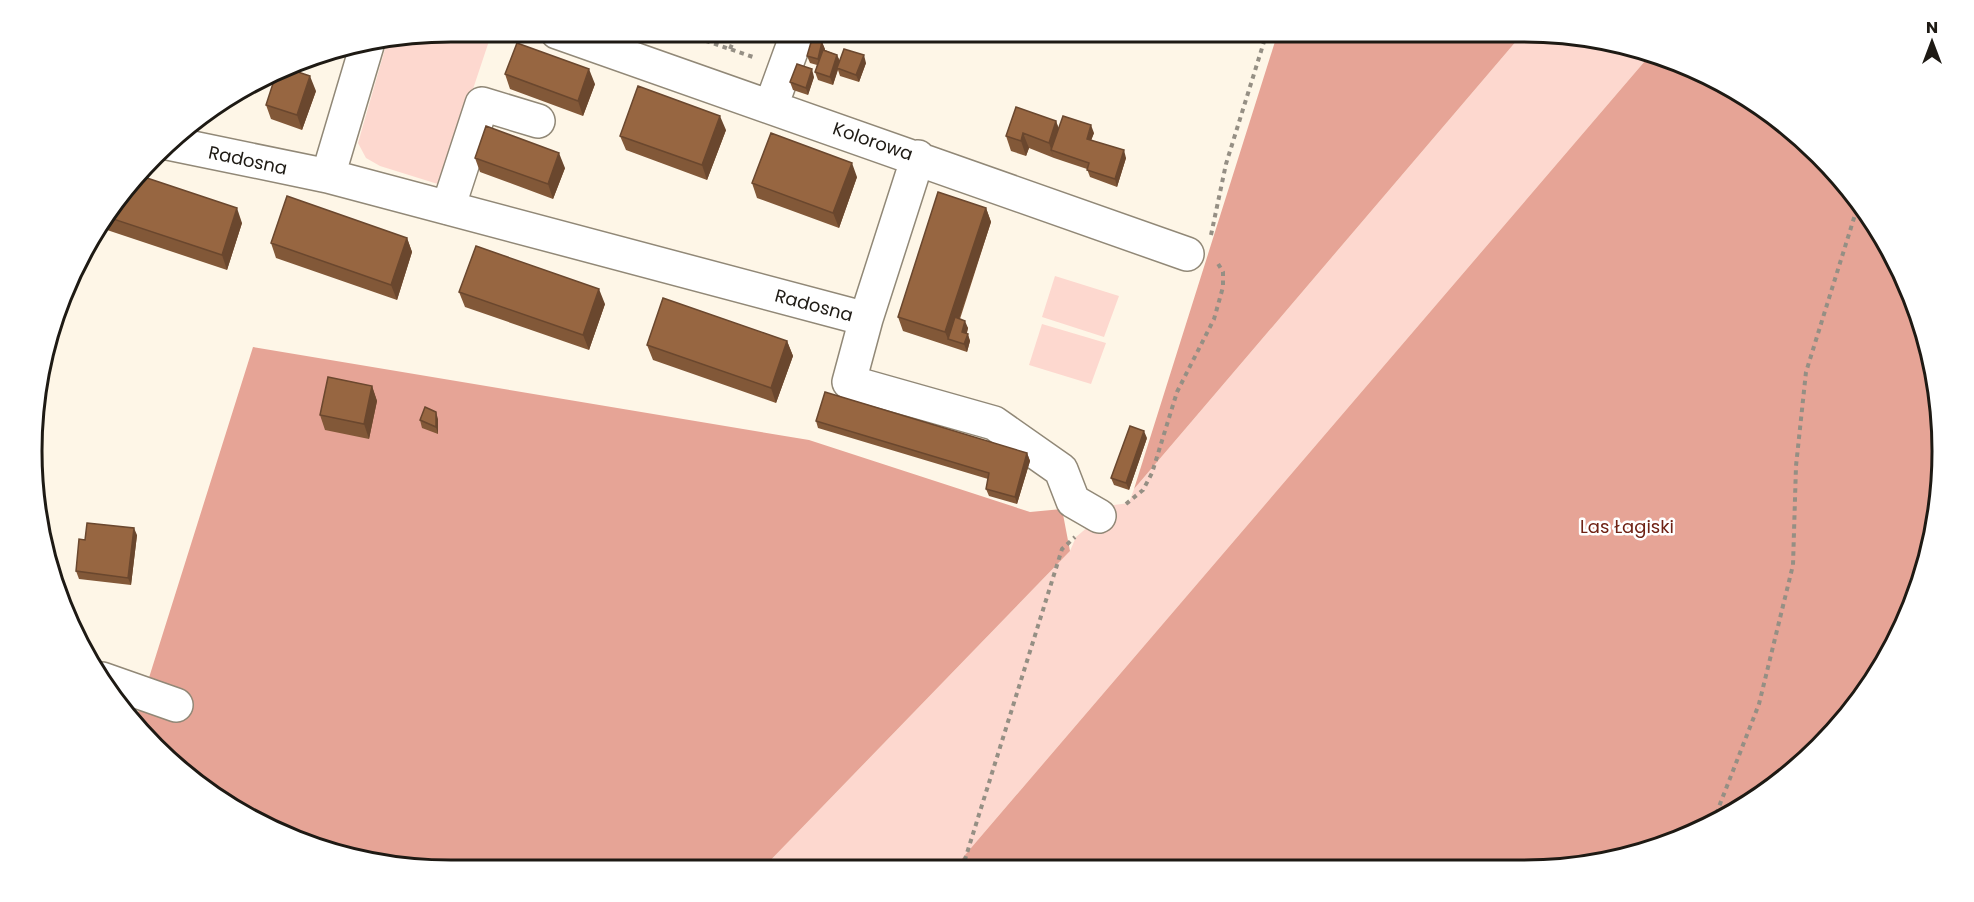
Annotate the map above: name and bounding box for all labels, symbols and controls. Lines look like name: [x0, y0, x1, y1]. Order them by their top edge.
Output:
north arrow: [1902, 12, 1962, 72]
text: N: [1926, 16, 1938, 39]
street label: Kolorowa: [829, 116, 917, 166]
street label: Radosna: [206, 139, 290, 181]
street label: Radosna: [772, 283, 856, 327]
park label: Las Łagiski: [1580, 514, 1674, 539]

